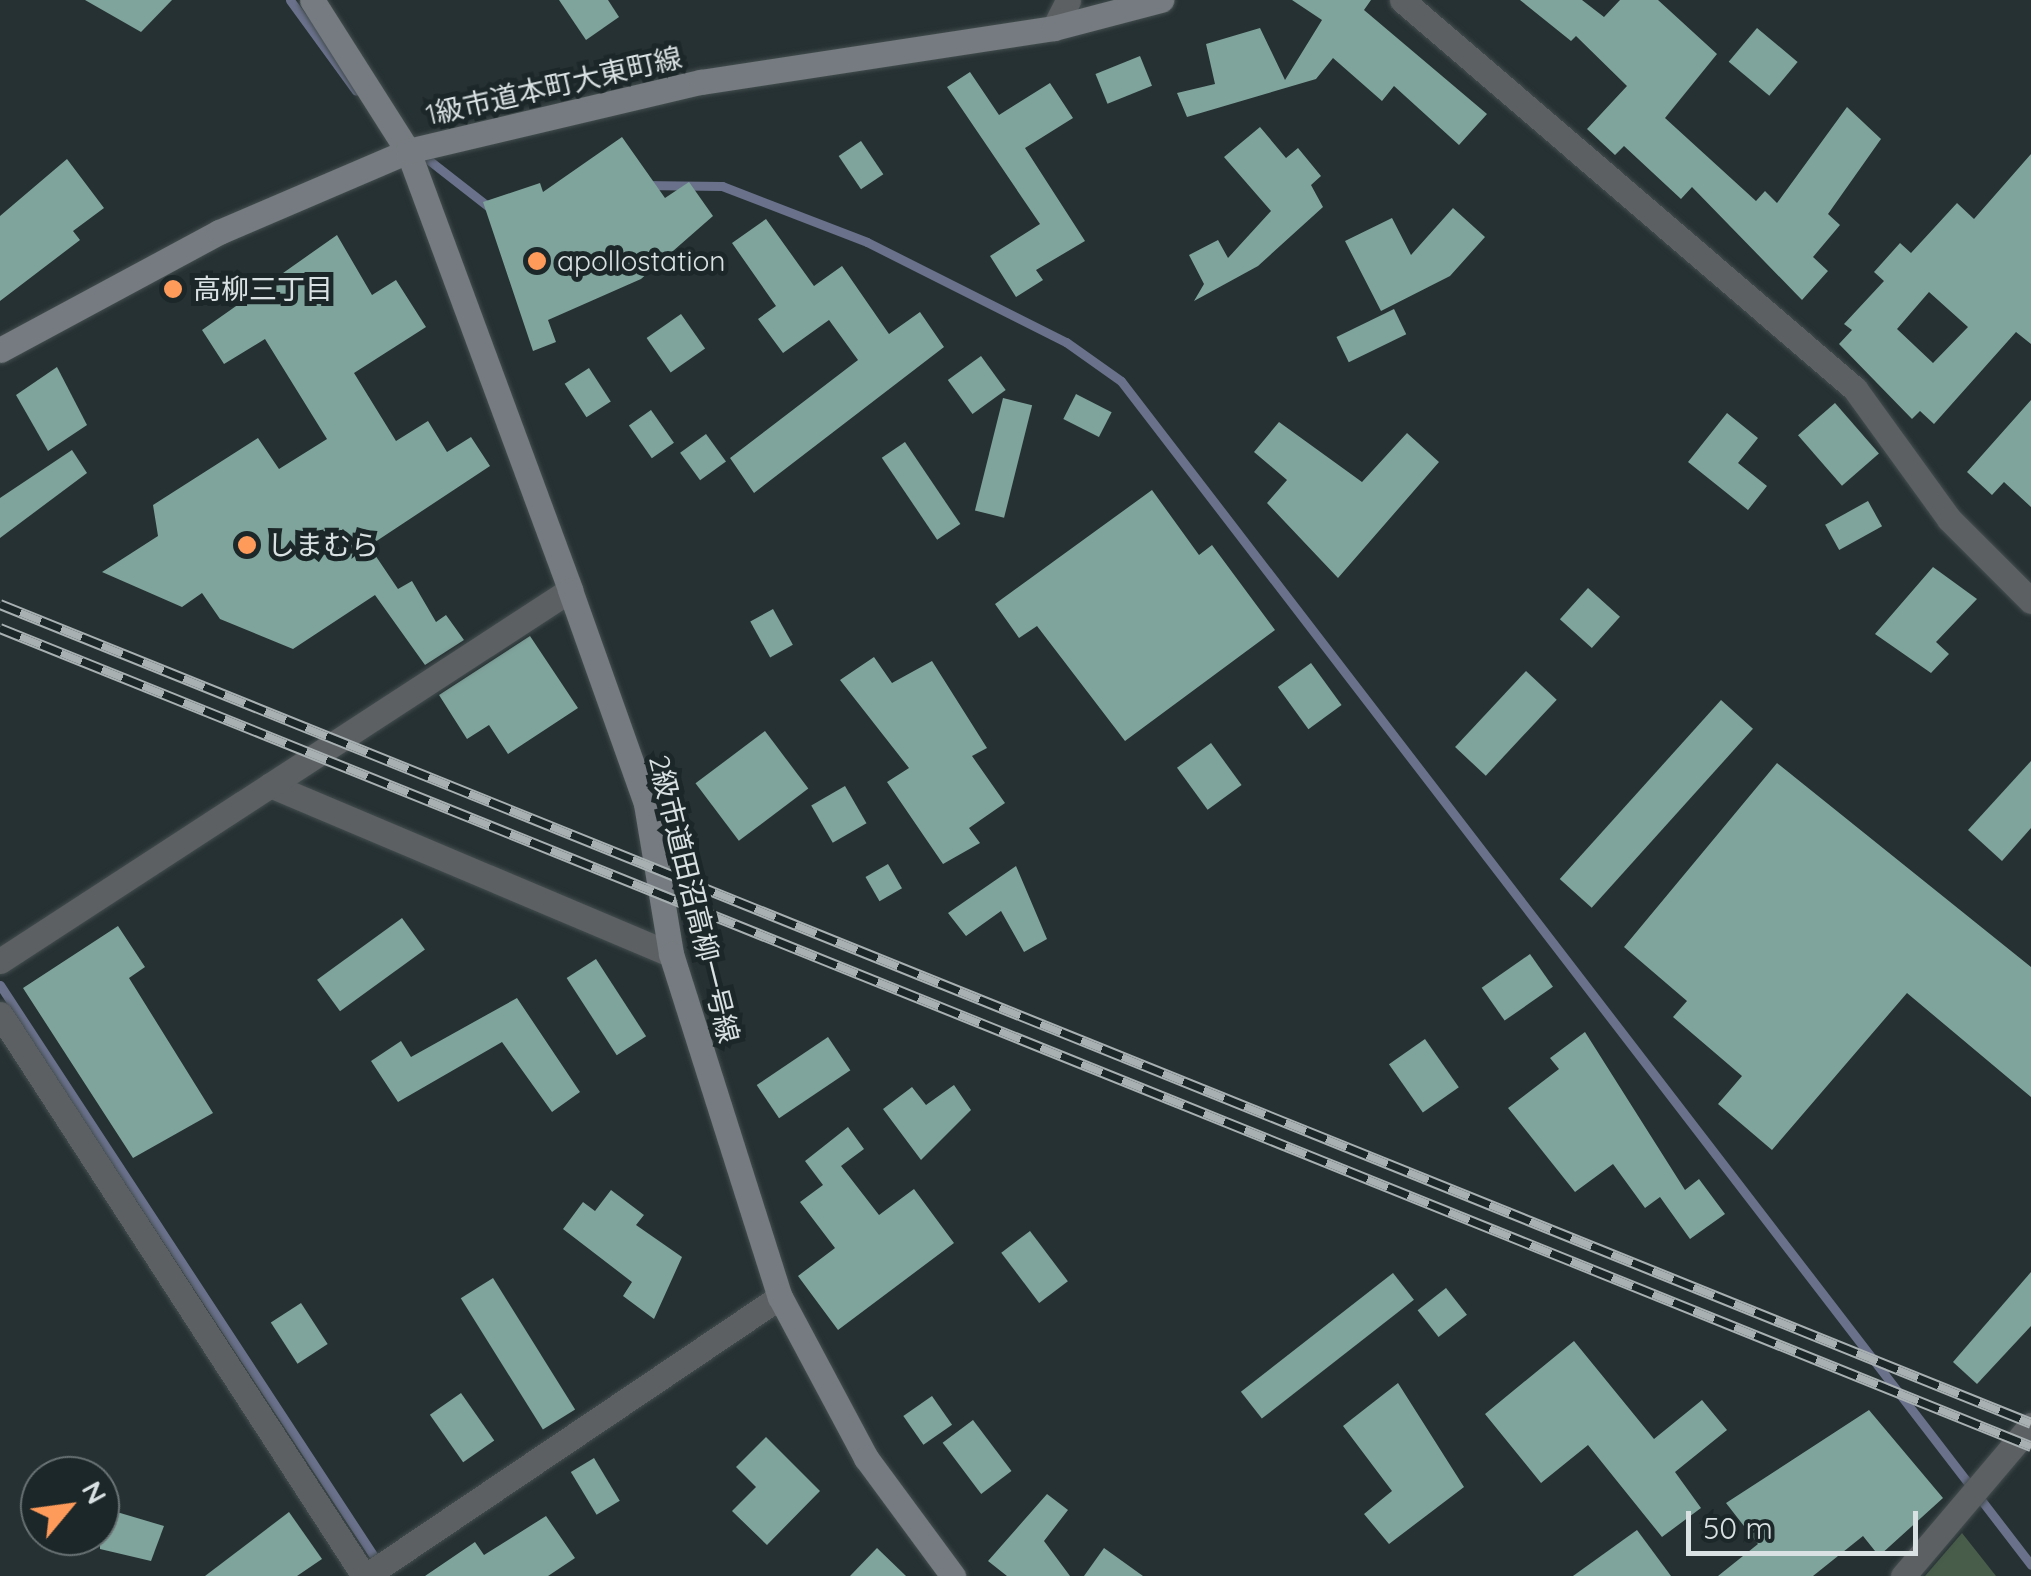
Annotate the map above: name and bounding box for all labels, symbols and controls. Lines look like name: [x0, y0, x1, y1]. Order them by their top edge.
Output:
street label: 1級市道本町大東町線: [422, 40, 686, 132]
place label: apollostation: [557, 244, 726, 278]
marker: apollostation: [526, 250, 548, 272]
place label: 高柳三丁目: [193, 272, 333, 306]
marker: 高柳三丁目: [162, 278, 184, 300]
place label: しまむら: [267, 528, 379, 562]
marker: しまむら: [236, 534, 258, 556]
street label: 2級市道田沼高柳一号線: [642, 752, 746, 1046]
north arrow: [20, 1456, 120, 1556]
text: N: [75, 1475, 115, 1510]
scale bar: [1691, 1491, 1924, 1553]
text: 50 m: [1703, 1509, 1773, 1547]

